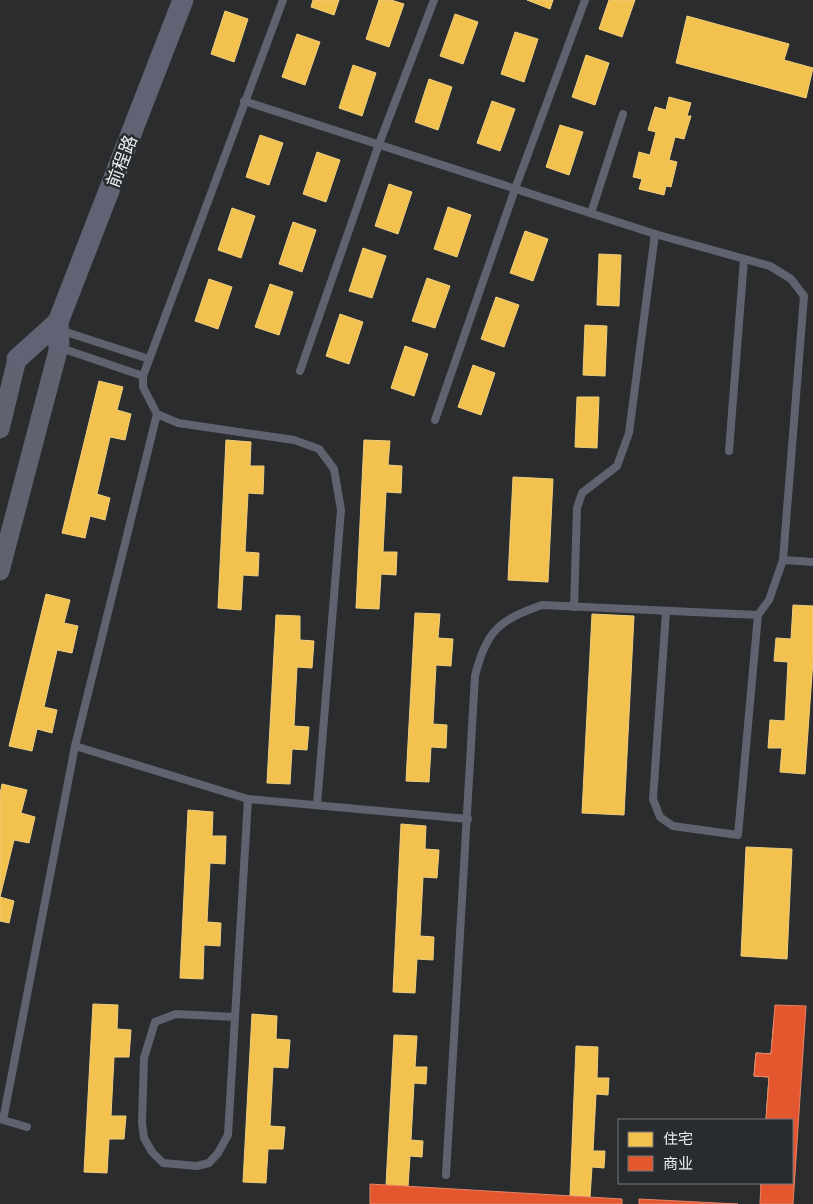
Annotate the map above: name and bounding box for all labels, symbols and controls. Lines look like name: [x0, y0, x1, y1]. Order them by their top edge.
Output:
street label: 前程路: [102, 132, 140, 190]
legend: [618, 1119, 793, 1184]
text: 住宅: [663, 1130, 693, 1147]
text: 商业: [663, 1155, 693, 1172]

